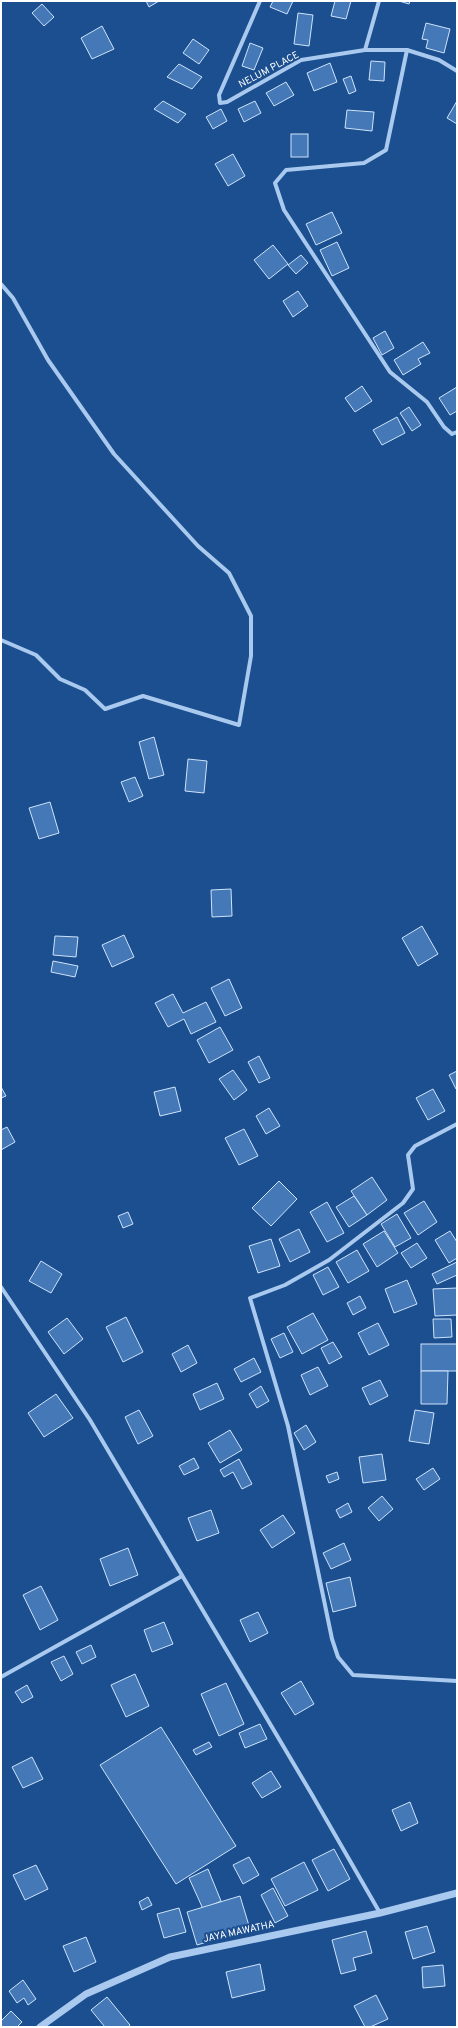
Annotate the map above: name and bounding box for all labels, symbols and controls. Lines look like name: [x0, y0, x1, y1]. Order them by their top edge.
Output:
street label: NELUM PLACE: [237, 49, 301, 91]
street label: JAYA MAWATHA: [202, 1918, 276, 1946]

